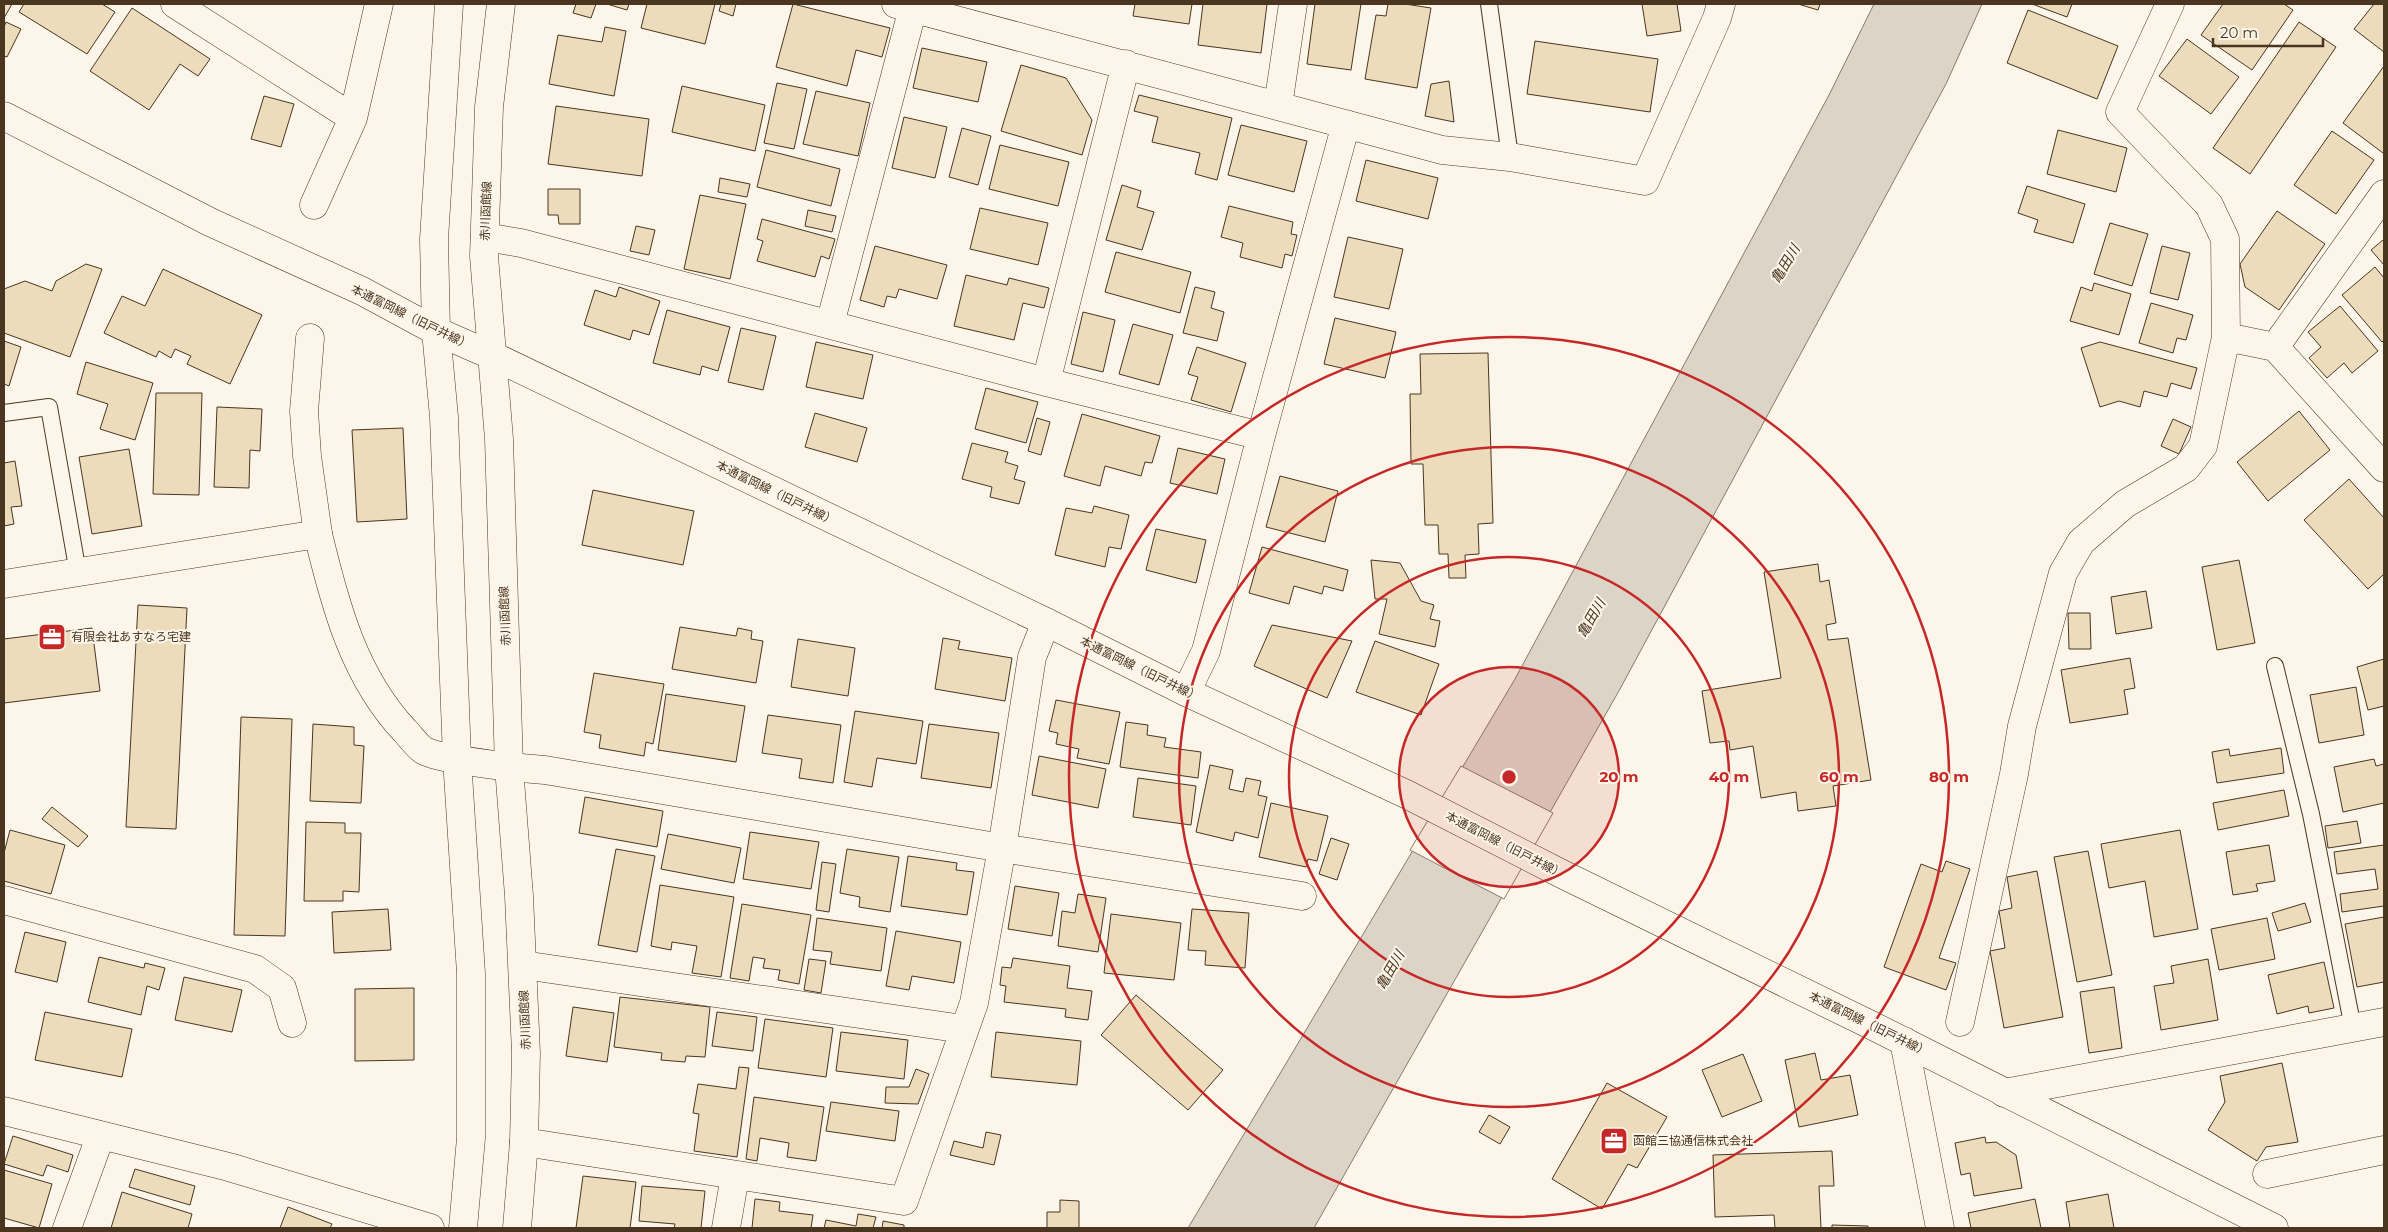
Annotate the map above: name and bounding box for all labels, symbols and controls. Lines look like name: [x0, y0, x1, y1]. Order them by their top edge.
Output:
scale bar: [2213, 15, 2323, 47]
text: 20 m: [2220, 23, 2258, 42]
street label: 赤川函館線: [477, 181, 494, 241]
water label: 亀田川: [1766, 240, 1805, 287]
street label: 本通富岡線（旧戸井線）: [349, 281, 474, 352]
street label: 本通富岡線（旧戸井線）: [714, 457, 839, 528]
street label: 赤川函館線: [496, 586, 513, 646]
water label: 亀田川: [1573, 594, 1610, 641]
office icon: 有限会社あすなろ宅建: [37, 622, 67, 652]
place label: 有限会社あすなろ宅建: [71, 629, 191, 644]
street label: 本通富岡線（旧戸井線）: [1078, 633, 1203, 704]
text: 20 m: [1599, 767, 1639, 786]
text: 40 m: [1709, 767, 1749, 786]
text: 60 m: [1819, 767, 1859, 786]
text: 80 m: [1929, 767, 1969, 786]
centre of rings: [1500, 768, 1518, 786]
street label: 本通富岡線（旧戸井線）: [1443, 808, 1567, 881]
water label: 亀田川: [1372, 946, 1409, 993]
street label: 本通富岡線（旧戸井線）: [1807, 988, 1932, 1059]
street label: 赤川函館線: [516, 990, 533, 1050]
office icon: 函館三協通信株式会社: [1599, 1126, 1629, 1156]
place label: 函館三協通信株式会社: [1633, 1133, 1753, 1148]

